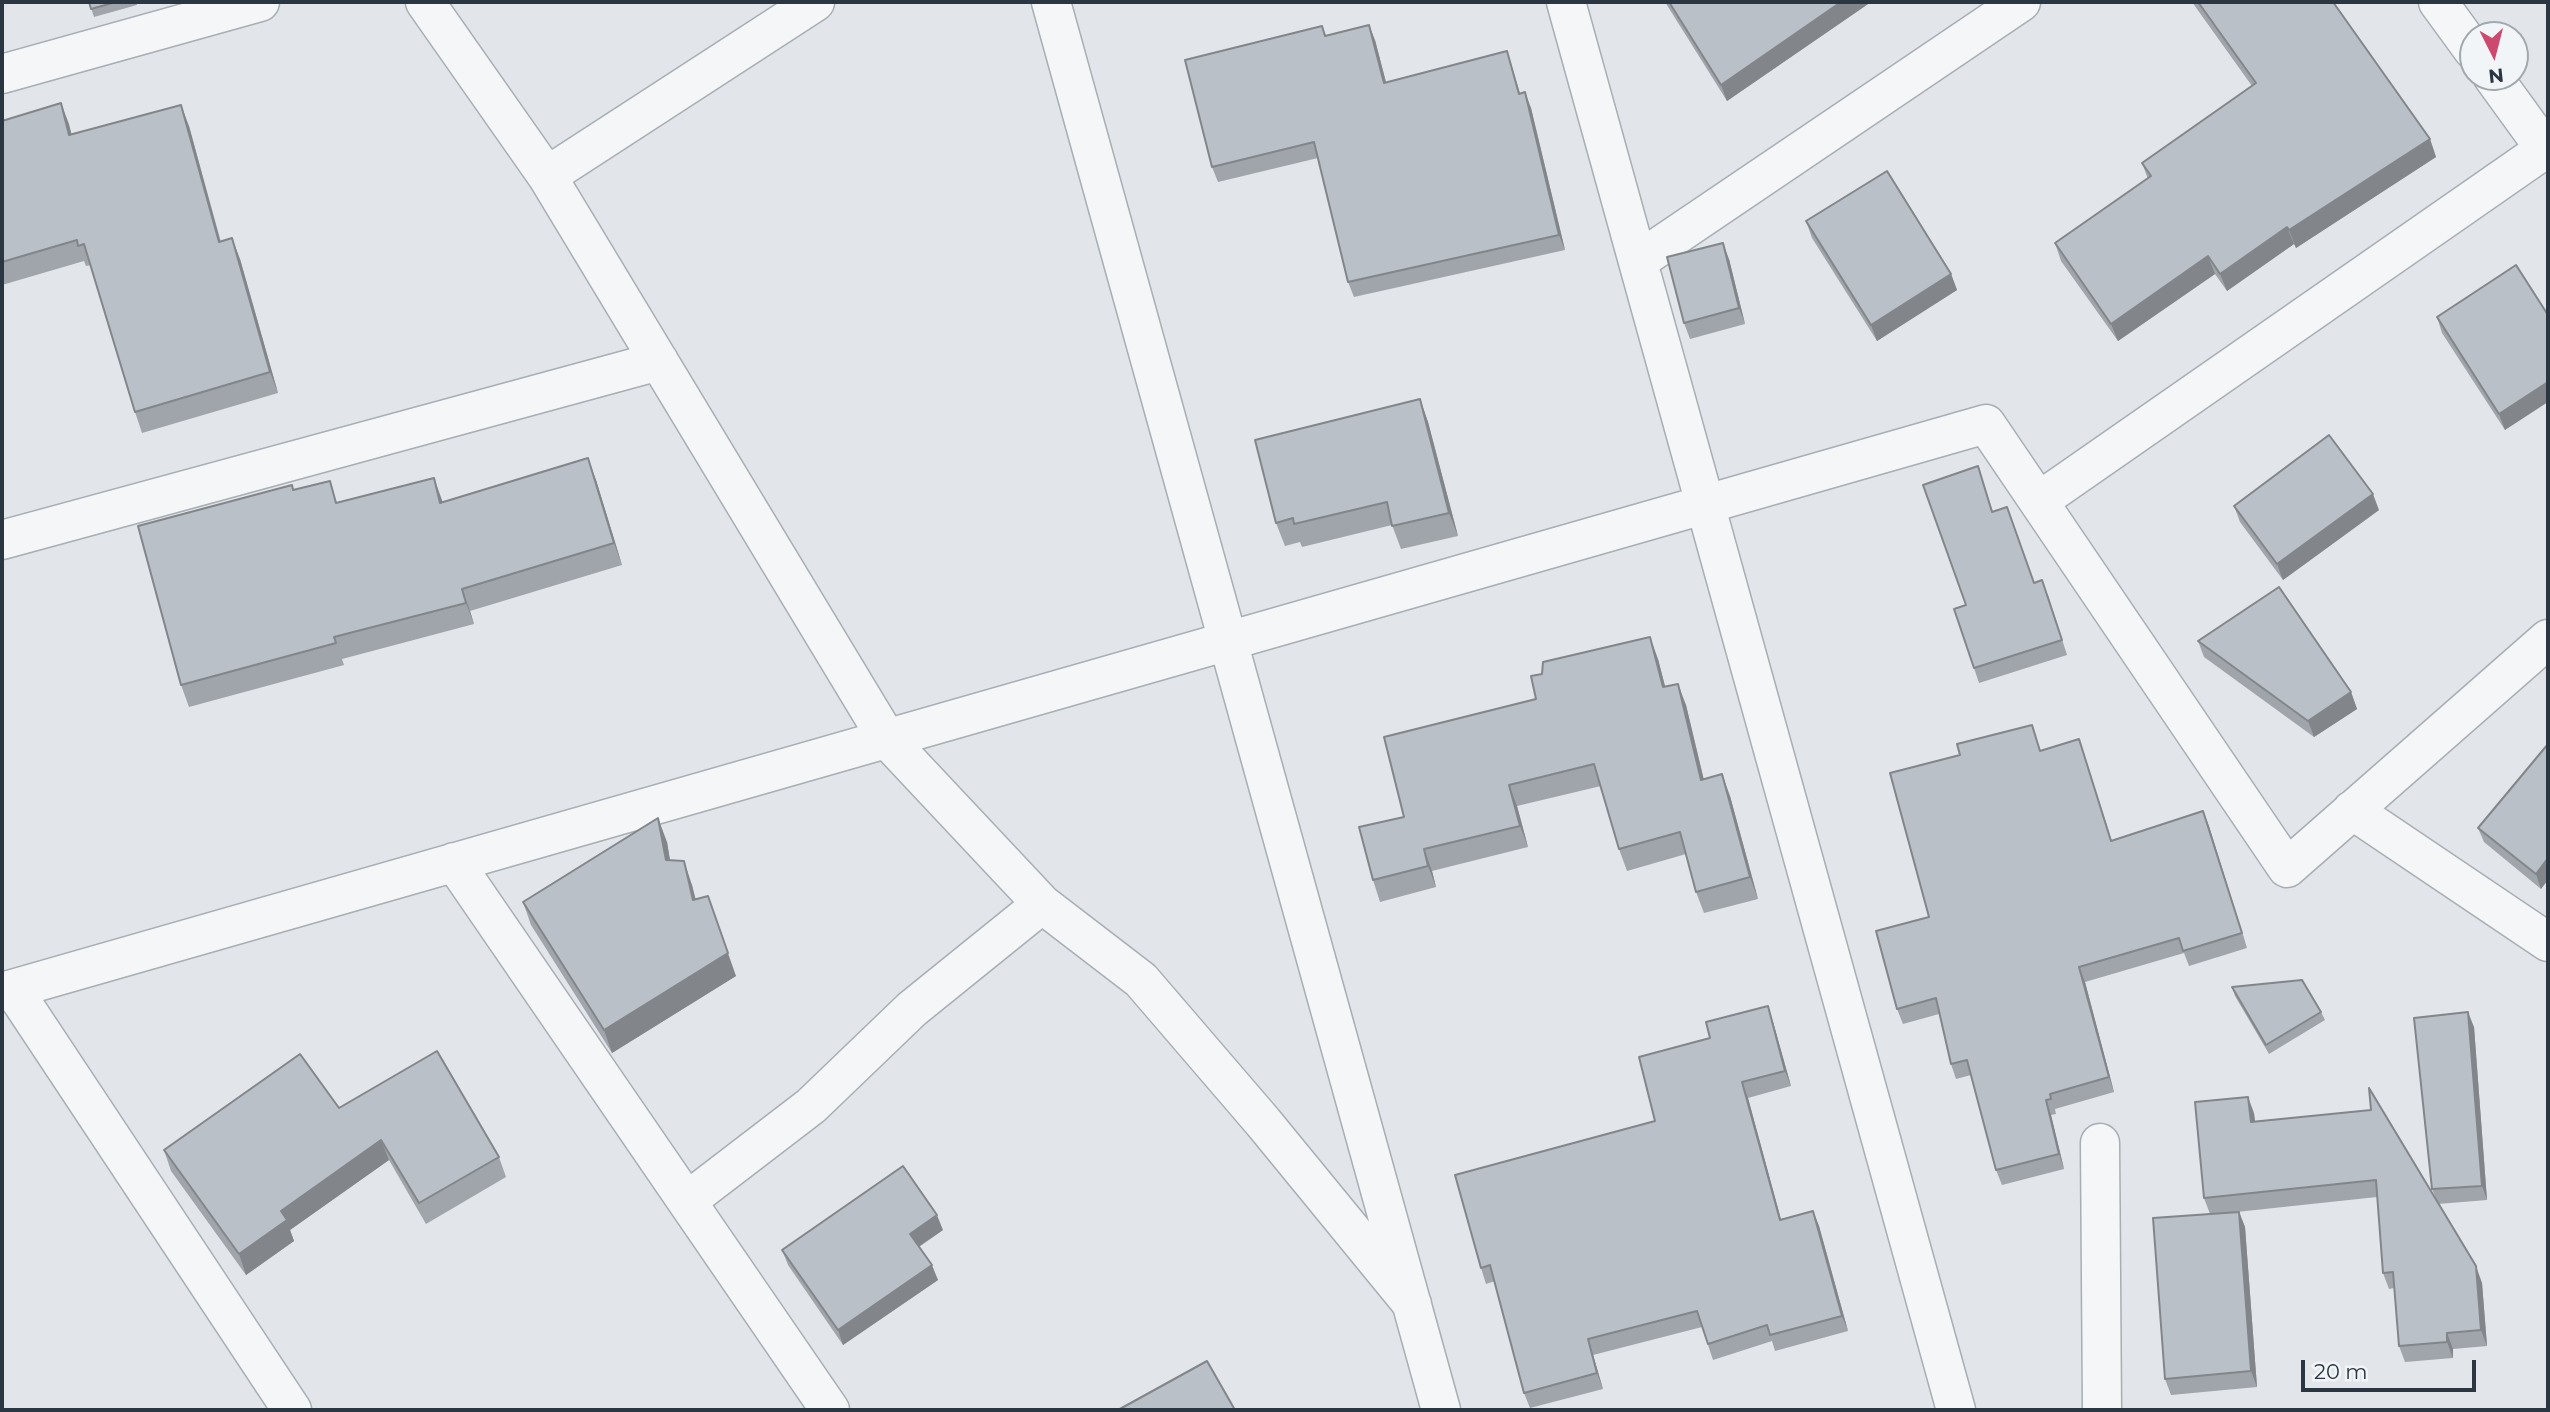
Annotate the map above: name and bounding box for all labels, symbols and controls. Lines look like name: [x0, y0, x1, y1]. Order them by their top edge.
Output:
north arrow: [2459, 21, 2529, 91]
text: N: [2487, 63, 2505, 88]
scale bar: [2305, 1346, 2480, 1390]
text: 20 m: [2314, 1359, 2368, 1384]

